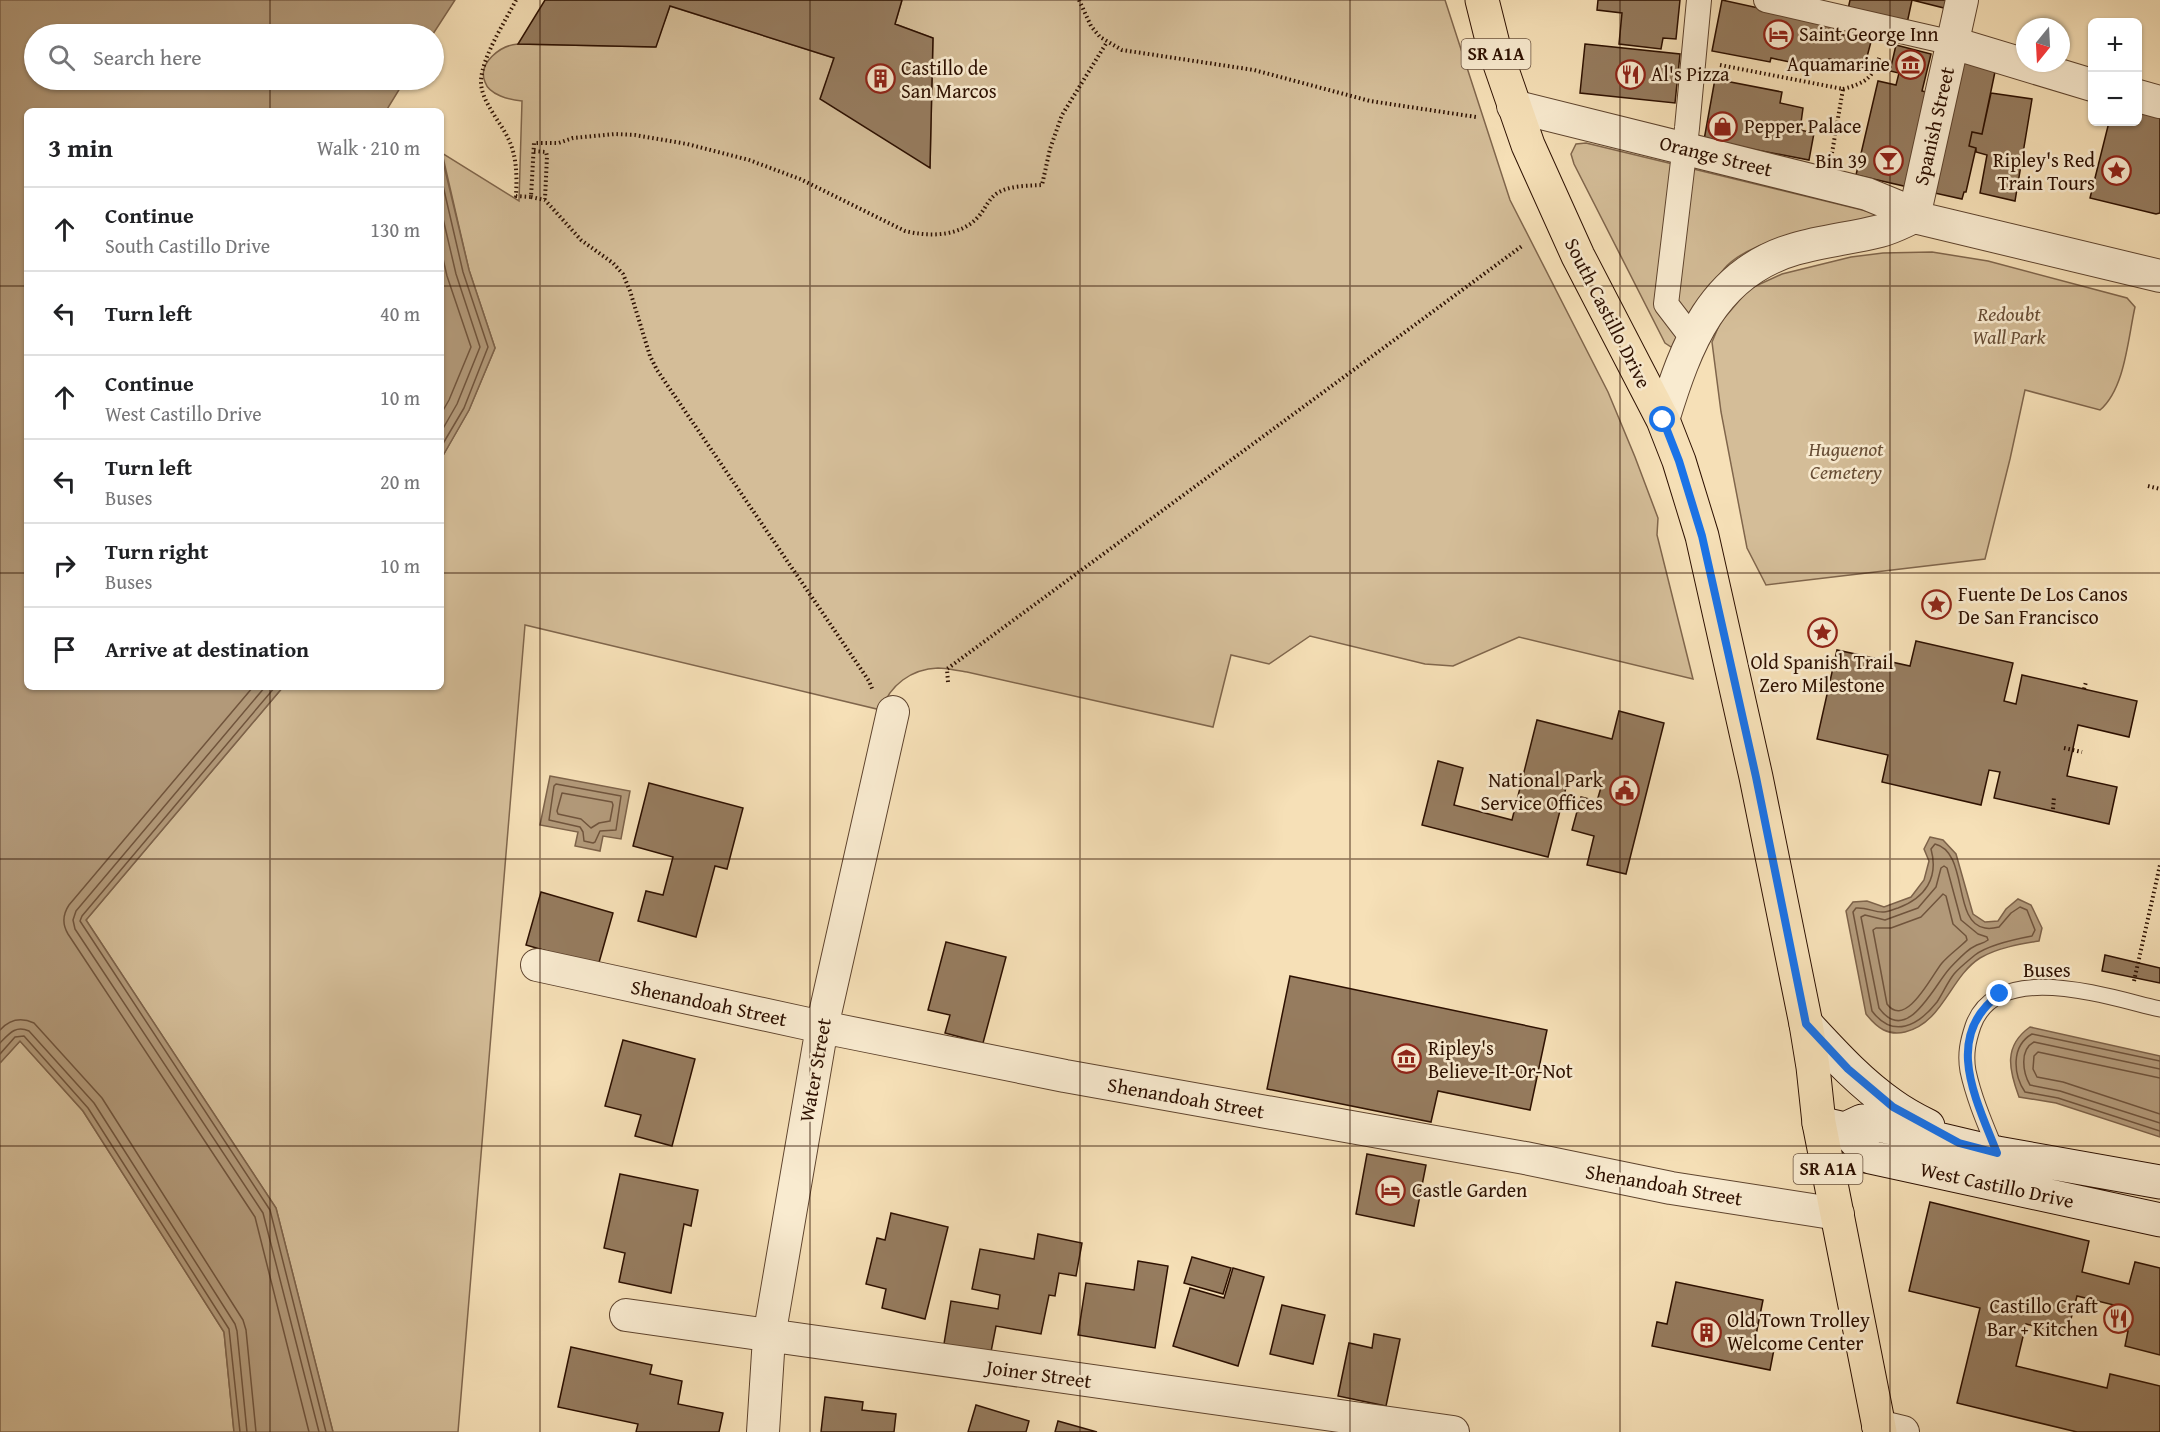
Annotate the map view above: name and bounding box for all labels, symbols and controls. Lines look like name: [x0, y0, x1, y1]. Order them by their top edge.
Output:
hotel icon: Saint George Inn: [1762, 18, 1794, 50]
north arrow: [2016, 18, 2070, 72]
map controls: [2088, 18, 2142, 126]
button: +: [2088, 18, 2142, 72]
place label: Saint George Inn: [1799, 19, 1939, 48]
search box: [24, 24, 444, 90]
road number: SR A1A: [1462, 39, 1530, 69]
icon: search: [45, 41, 78, 74]
text: Search here: [93, 41, 202, 73]
museum icon: Aquamarine: [1895, 48, 1927, 80]
place label: Aquamarine: [1787, 49, 1890, 78]
place label: Castillo de San Marcos: [901, 53, 997, 105]
restaurant icon: Al's Pizza: [1614, 58, 1646, 90]
place label: Al's Pizza: [1651, 59, 1730, 88]
building icon: Castillo de San Marcos: [864, 63, 896, 95]
street label: Spanish Street: [1906, 64, 1961, 188]
button: −: [2088, 72, 2142, 126]
shop icon: Pepper Palace: [1707, 110, 1739, 142]
place label: Pepper Palace: [1744, 111, 1861, 140]
text: 3 min: [48, 128, 113, 167]
street label: Orange Street: [1657, 128, 1776, 184]
text: Walk · 210 m: [317, 133, 420, 162]
bar icon: Bin 39: [1872, 145, 1904, 177]
place label: Ripley's Red Train Tours: [1993, 145, 2095, 197]
place label: Bin 39: [1815, 146, 1867, 175]
place icon: Ripley's Red Train Tours: [2100, 155, 2132, 187]
text: Continue: [105, 199, 194, 231]
icon: ahead: [48, 213, 81, 246]
text: 130 m: [370, 215, 420, 244]
text: South Castillo Drive: [105, 231, 270, 260]
street label: South Castillo Drive: [1558, 233, 1659, 393]
icon: left: [48, 297, 81, 330]
text: Turn left: [105, 297, 192, 329]
text: 40 m: [380, 299, 420, 328]
park label: Redoubt Wall Park: [1972, 299, 2047, 351]
text: Continue: [105, 367, 194, 399]
icon: ahead: [48, 381, 81, 414]
text: 10 m: [380, 383, 420, 412]
text: West Castillo Drive: [105, 399, 262, 428]
route start: [1649, 406, 1675, 432]
park label: Huguenot Cemetery: [1808, 434, 1884, 486]
text: Turn left: [105, 451, 192, 483]
icon: left: [48, 465, 81, 498]
text: 20 m: [380, 467, 420, 496]
text: Buses: [105, 483, 152, 512]
text: Turn right: [105, 535, 208, 567]
icon: right: [48, 549, 81, 582]
text: 10 m: [380, 551, 420, 580]
text: Buses: [105, 567, 152, 596]
place label: Fuente De Los Canos De San Francisco: [1958, 579, 2128, 631]
place icon: Fuente De Los Canos De San Francisco: [1921, 589, 1953, 621]
place icon: Old Spanish Trail Zero Milestone: [1806, 616, 1838, 648]
icon: arrive: [48, 633, 81, 666]
text: Arrive at destination: [105, 633, 309, 665]
place label: Old Spanish Trail Zero Milestone: [1750, 647, 1894, 699]
place label: National Park Service Offices: [1481, 765, 1604, 817]
public building icon: National Park Service Offices: [1608, 775, 1640, 807]
street label: Buses: [2023, 955, 2071, 984]
street label: Shenandoah Street: [628, 972, 790, 1033]
route end: [1986, 980, 2012, 1006]
street label: Water Street: [791, 1016, 838, 1124]
place label: Ripley's Believe-It-Or-Not: [1428, 1033, 1573, 1085]
museum icon: Ripley's Believe-It-Or-Not: [1391, 1043, 1423, 1075]
street label: Shenandoah Street: [1105, 1069, 1267, 1126]
road number: SR A1A: [1794, 1154, 1862, 1184]
street label: West Castillo Drive: [1917, 1154, 2077, 1215]
street label: Shenandoah Street: [1583, 1156, 1745, 1213]
hotel icon: Castle Garden: [1375, 1174, 1407, 1206]
place label: Castle Garden: [1412, 1175, 1527, 1204]
place label: Castillo Craft Bar + Kitchen: [1987, 1291, 2098, 1343]
restaurant icon: Castillo Craft Bar + Kitchen: [2103, 1302, 2135, 1334]
place label: Old Town Trolley Welcome Center: [1727, 1305, 1870, 1357]
building icon: Old Town Trolley Welcome Center: [1690, 1316, 1722, 1348]
street label: Joiner Street: [982, 1351, 1094, 1395]

